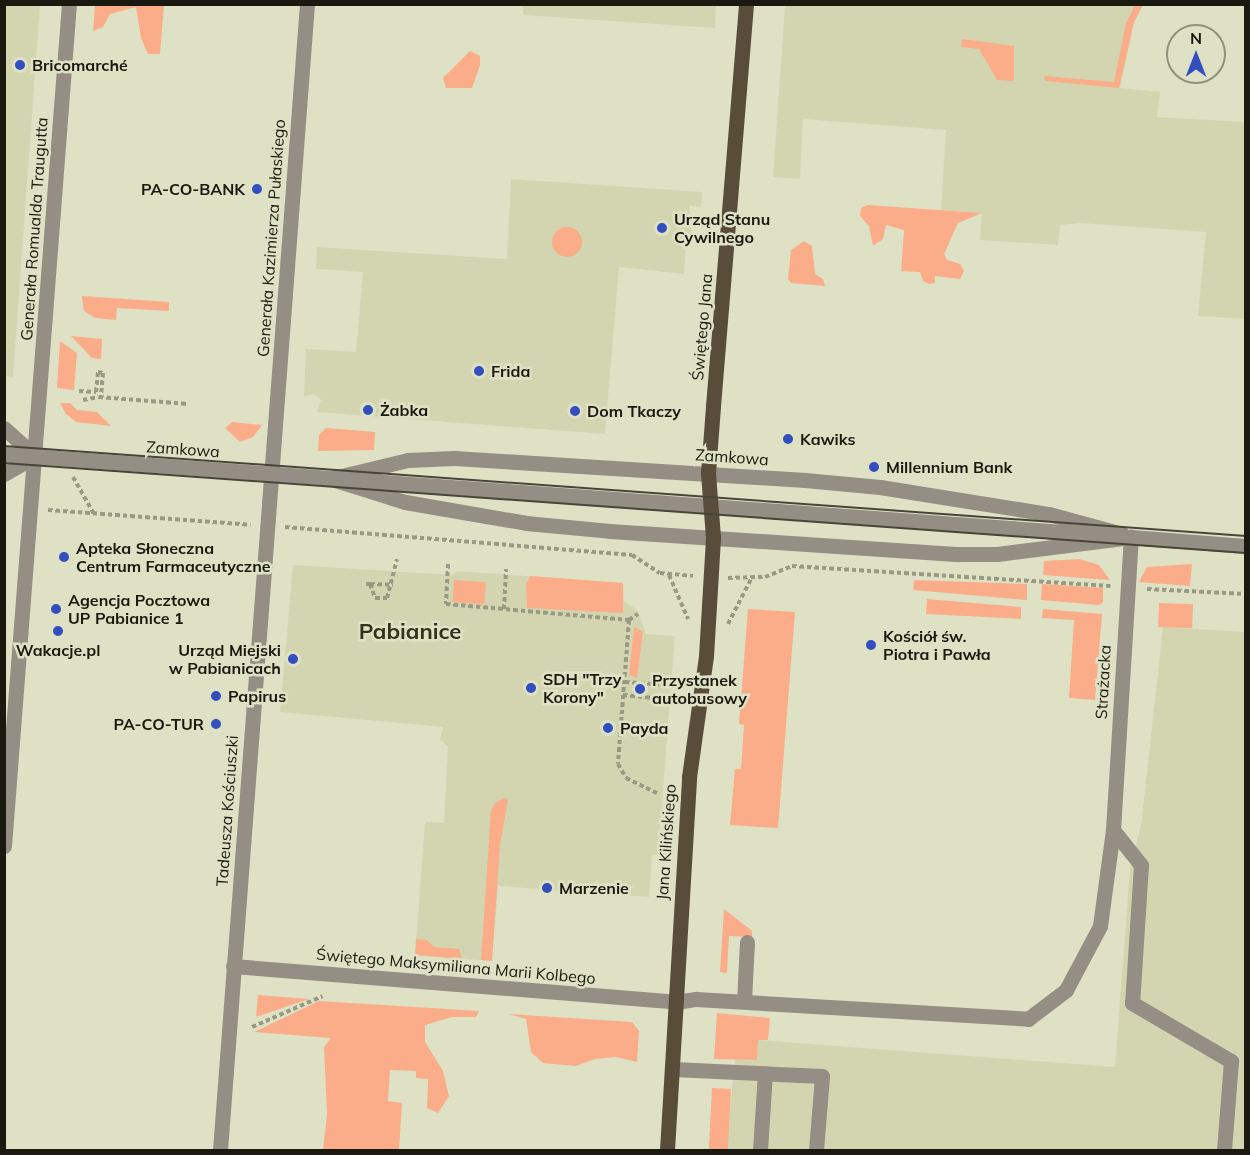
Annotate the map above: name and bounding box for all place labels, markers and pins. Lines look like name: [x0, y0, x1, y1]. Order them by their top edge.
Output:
place label: Bricomarché: [32, 55, 128, 75]
marker: Bricomarché: [13, 58, 27, 72]
place label: PA-CO-BANK: [141, 179, 245, 199]
marker: PA-CO-BANK: [250, 182, 264, 196]
place label: Urząd Stanu Cywilnego: [674, 209, 770, 247]
marker: Urząd Stanu Cywilnego: [655, 221, 669, 235]
place label: Frida: [491, 361, 530, 381]
marker: Frida: [472, 364, 486, 378]
place label: Żabka: [380, 400, 428, 420]
place label: Dom Tkaczy: [587, 401, 681, 421]
marker: Żabka: [361, 403, 375, 417]
marker: Dom Tkaczy: [568, 404, 582, 418]
place label: Kawiks: [800, 429, 856, 449]
marker: Kawiks: [781, 432, 795, 446]
place label: Millennium Bank: [886, 457, 1012, 477]
marker: Millennium Bank: [867, 460, 881, 474]
place label: Apteka Słoneczna Centrum Farmaceutyczne: [76, 538, 271, 576]
marker: Apteka Słoneczna Centrum Farmaceutyczne: [57, 550, 71, 564]
place label: Agencja Pocztowa UP Pabianice 1: [68, 590, 210, 628]
marker: Agencja Pocztowa UP Pabianice 1: [49, 602, 63, 616]
marker: Wakacje.pl: [51, 624, 65, 638]
place label: Kościół św. Piotra i Pawła: [883, 626, 991, 664]
marker: Kościół św. Piotra i Pawła: [864, 638, 878, 652]
place label: Wakacje.pl: [16, 640, 100, 660]
place label: Urząd Miejski w Pabianicach: [169, 640, 281, 678]
marker: Urząd Miejski w Pabianicach: [286, 652, 300, 666]
place label: SDH "Trzy Korony": [543, 669, 621, 707]
place label: Przystanek autobusowy: [652, 670, 747, 708]
marker: SDH "Trzy Korony": [524, 681, 538, 695]
marker: Przystanek autobusowy: [633, 682, 647, 696]
place label: Papirus: [228, 686, 286, 706]
marker: Papirus: [209, 689, 223, 703]
place label: PA-CO-TUR: [113, 714, 204, 734]
marker: PA-CO-TUR: [209, 717, 223, 731]
place label: Payda: [620, 718, 668, 738]
marker: Payda: [601, 721, 615, 735]
place label: Marzenie: [559, 878, 629, 898]
marker: Marzenie: [540, 881, 554, 895]

